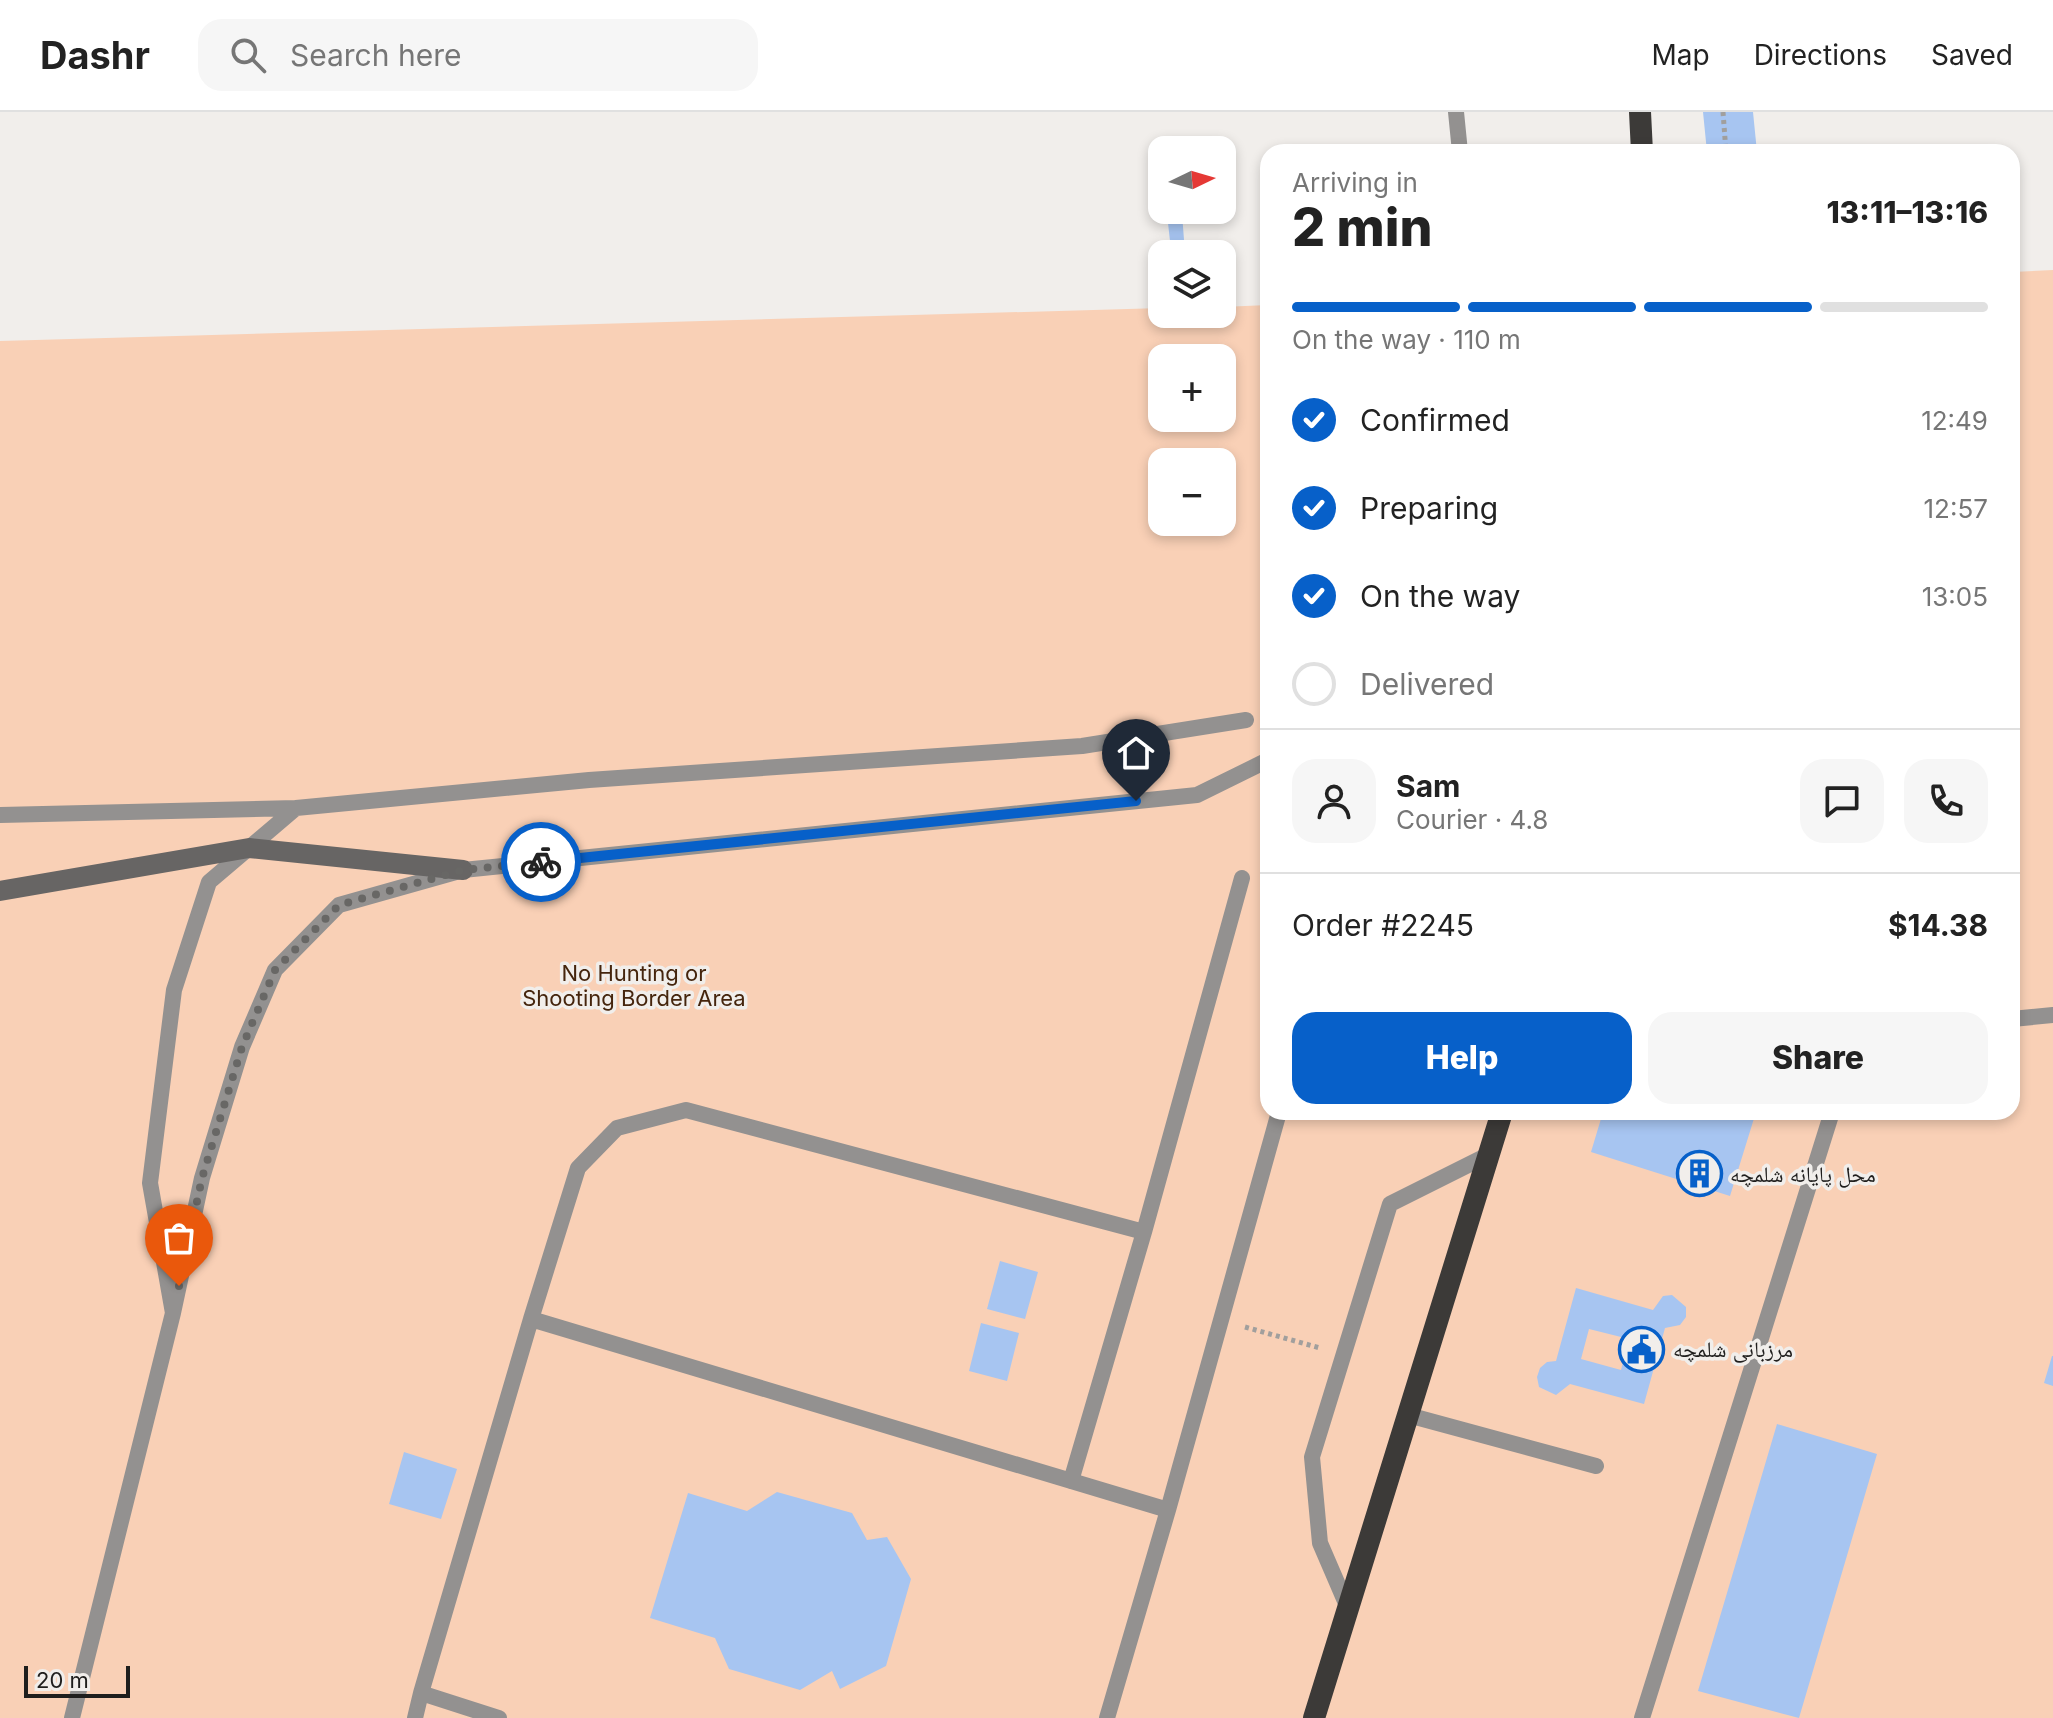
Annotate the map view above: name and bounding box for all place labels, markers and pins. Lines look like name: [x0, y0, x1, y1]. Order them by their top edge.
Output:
pin: [1102, 719, 1170, 801]
building icon: محل پایانه شلمچه: [1675, 1150, 1723, 1198]
place label: محل پایانه شلمچه: [1730, 1161, 1876, 1188]
pin: [145, 1204, 213, 1286]
public building icon: مرزبانی شلمچه: [1618, 1325, 1666, 1373]
place label: مرزبانی شلمچه: [1673, 1336, 1793, 1363]

